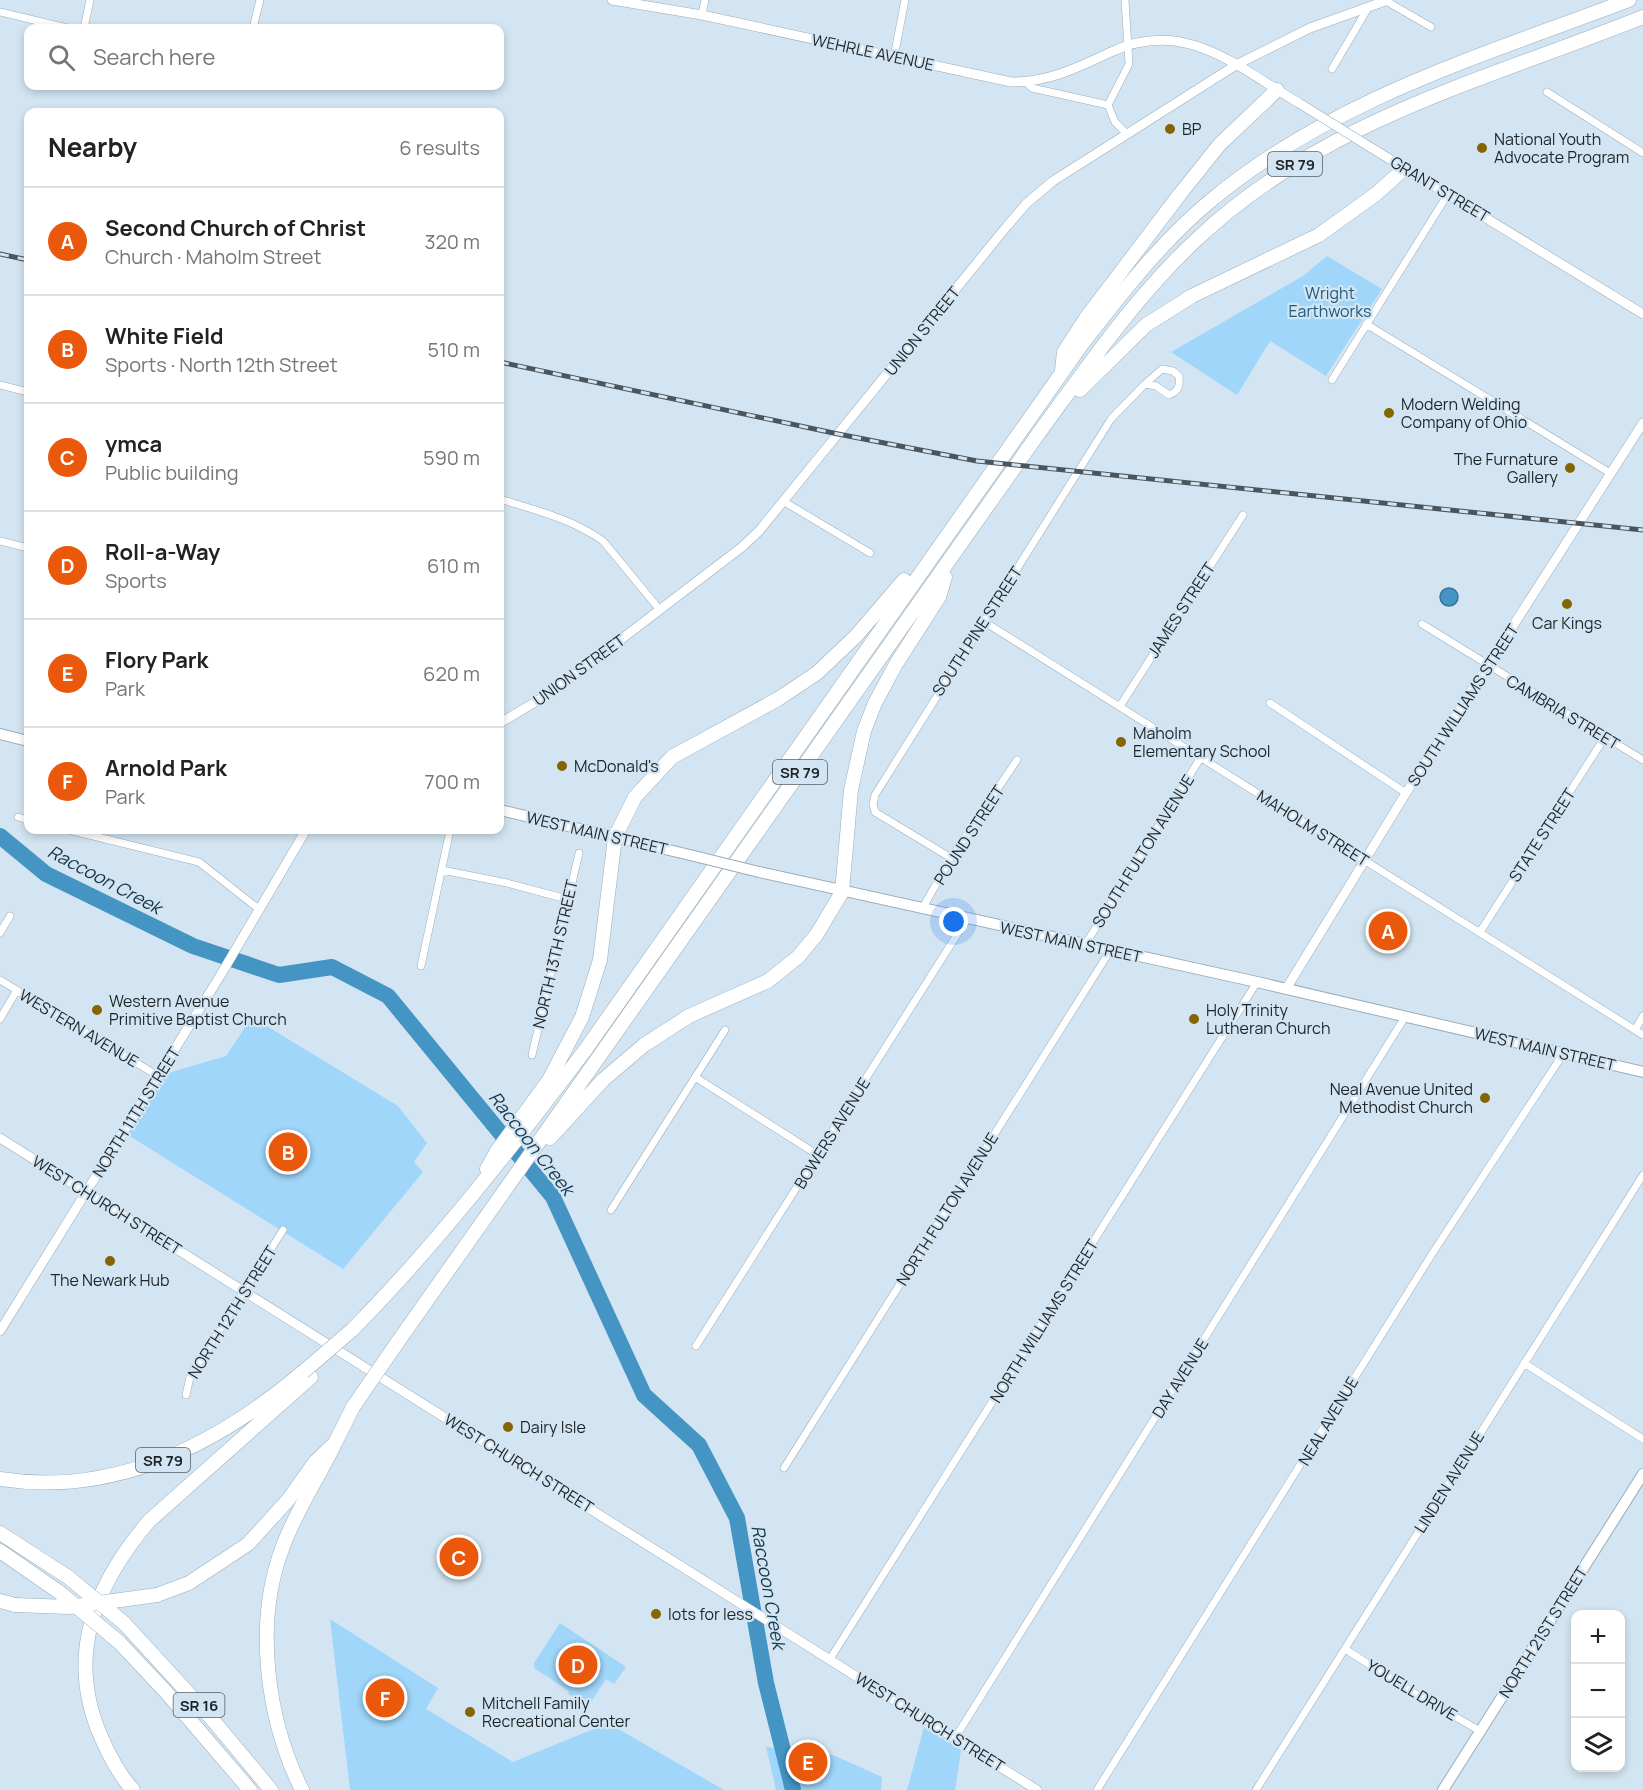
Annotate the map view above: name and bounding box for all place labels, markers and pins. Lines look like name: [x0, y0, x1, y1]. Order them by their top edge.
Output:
place label: BP: [1182, 118, 1202, 140]
marker: BP: [1163, 122, 1177, 136]
place label: National Youth Advocate Program: [1494, 128, 1629, 168]
marker: National Youth Advocate Program: [1475, 141, 1489, 155]
place label: Modern Welding Company of Ohio: [1401, 393, 1527, 433]
marker: Modern Welding Company of Ohio: [1382, 406, 1396, 420]
place label: The Furnature Gallery: [1454, 448, 1559, 488]
marker: The Furnature Gallery: [1563, 461, 1577, 475]
marker: Car Kings: [1560, 597, 1574, 611]
place label: Car Kings: [1532, 612, 1602, 634]
place label: Maholm Elementary School: [1133, 722, 1271, 762]
marker: Maholm Elementary School: [1114, 735, 1128, 749]
place label: McDonald's: [574, 755, 659, 777]
marker: McDonald's: [555, 759, 569, 773]
pin: A: [1368, 908, 1408, 954]
place label: Western Avenue Primitive Baptist Church: [109, 990, 287, 1030]
place label: Holy Trinity Lutheran Church: [1206, 999, 1330, 1039]
marker: Western Avenue Primitive Baptist Church: [90, 1003, 104, 1017]
marker: Holy Trinity Lutheran Church: [1187, 1012, 1201, 1026]
place label: Neal Avenue United Methodist Church: [1330, 1078, 1473, 1118]
marker: Neal Avenue United Methodist Church: [1478, 1091, 1492, 1105]
pin: B: [268, 1130, 308, 1174]
marker: The Newark Hub: [103, 1254, 117, 1268]
place label: The Newark Hub: [50, 1269, 170, 1291]
place label: Dairy Isle: [520, 1416, 586, 1438]
marker: Dairy Isle: [501, 1420, 515, 1434]
pin: C: [440, 1534, 478, 1580]
place label: lots for less: [668, 1603, 753, 1625]
marker: lots for less: [649, 1607, 663, 1621]
pin: D: [558, 1642, 598, 1688]
pin: F: [366, 1676, 404, 1720]
place label: Mitchell Family Recreational Center: [482, 1692, 630, 1732]
marker: Mitchell Family Recreational Center: [463, 1705, 477, 1719]
pin: E: [788, 1740, 828, 1784]

